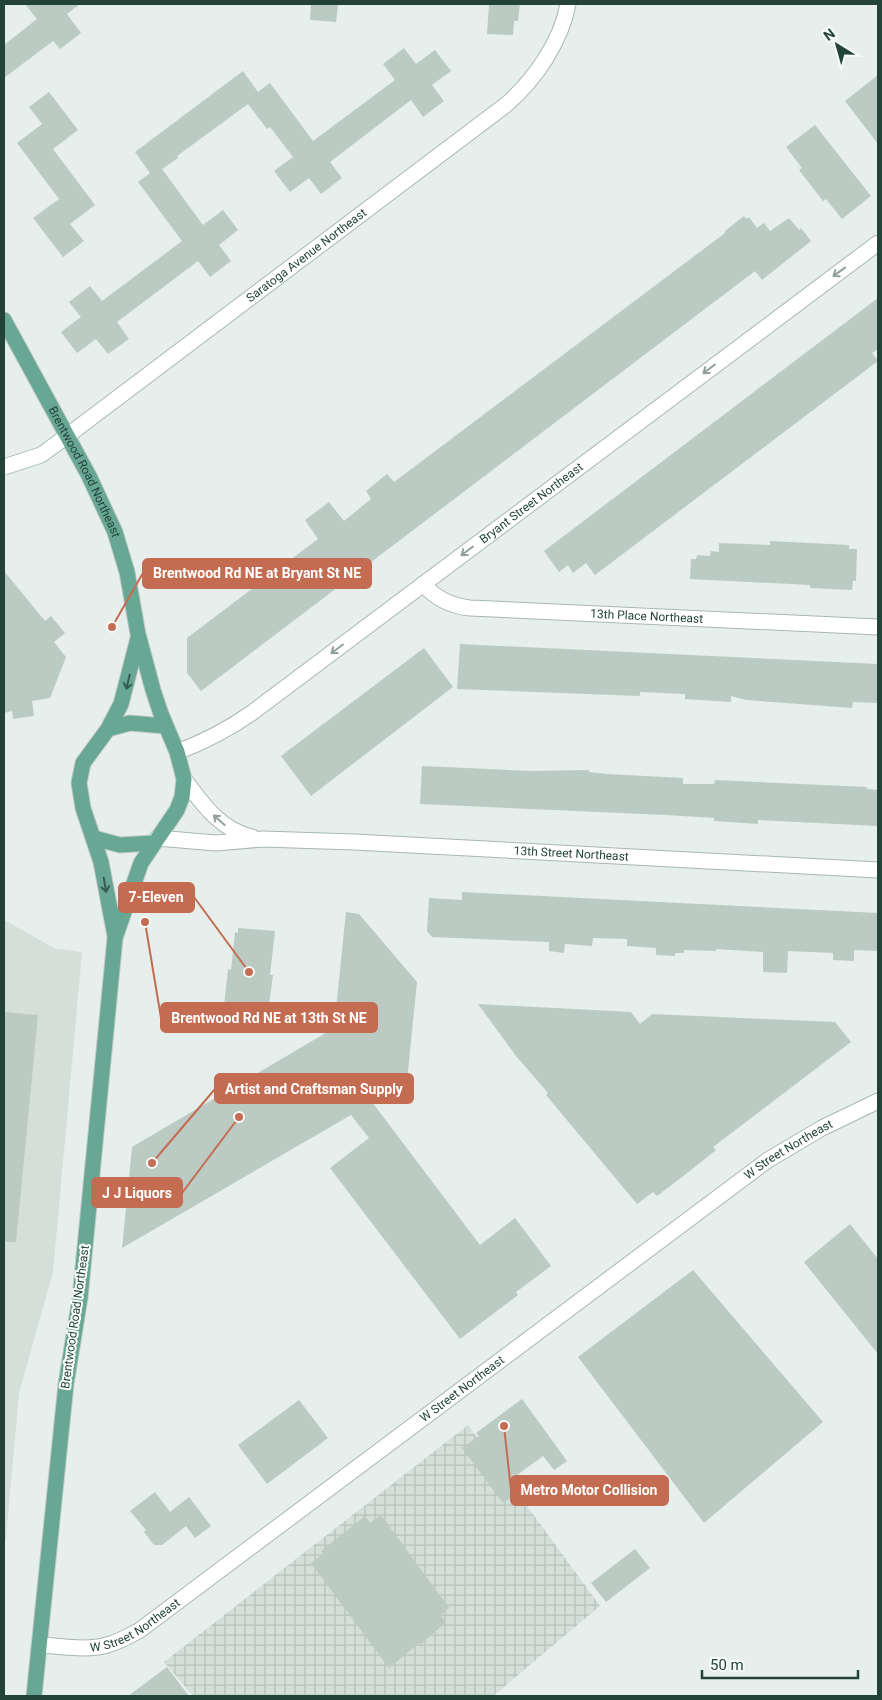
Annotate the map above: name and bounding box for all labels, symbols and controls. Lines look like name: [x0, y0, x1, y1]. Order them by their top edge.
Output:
north arrow: [812, 20, 862, 70]
text: N: [820, 25, 838, 44]
street label: Saratoga Avenue Northeast: [244, 206, 369, 305]
one-way arrow: [832, 267, 846, 277]
one-way arrow: [703, 364, 716, 375]
street label: Brentwood Road Northeast: [46, 404, 123, 539]
street label: Bryant Street Northeast: [477, 460, 586, 546]
one-way arrow: [460, 546, 474, 556]
callout: Brentwood Rd NE at Bryant St NE: [143, 559, 371, 588]
text: Brentwood Rd NE at Bryant St NE: [153, 565, 361, 581]
street label: 13th Place Northeast: [590, 607, 704, 626]
one-way arrow: [331, 643, 344, 654]
one-way arrow: [123, 673, 132, 689]
one-way arrow: [213, 814, 226, 826]
street label: 13th Street Northeast: [513, 844, 629, 864]
one-way arrow: [101, 877, 111, 893]
callout: 7-Eleven: [119, 883, 194, 912]
text: 7-Eleven: [128, 889, 184, 905]
callout: Brentwood Rd NE at 13th St NE: [161, 1003, 377, 1032]
text: Brentwood Rd NE at 13th St NE: [171, 1010, 367, 1026]
callout: Artist and Craftsman Supply: [215, 1074, 413, 1103]
text: Artist and Craftsman Supply: [225, 1081, 404, 1097]
street label: W Street Northeast: [741, 1117, 835, 1182]
callout: J J Liquors: [92, 1178, 182, 1207]
text: J J Liquors: [102, 1185, 172, 1201]
street label: Brentwood Road Northeast: [58, 1244, 92, 1390]
street label: W Street Northeast: [417, 1353, 507, 1425]
callout: Metro Motor Collision: [511, 1476, 668, 1505]
text: Metro Motor Collision: [521, 1482, 658, 1498]
street label: W Street Northeast: [89, 1596, 183, 1655]
scale bar: [702, 1648, 858, 1680]
text: 50 m: [710, 1656, 744, 1674]

